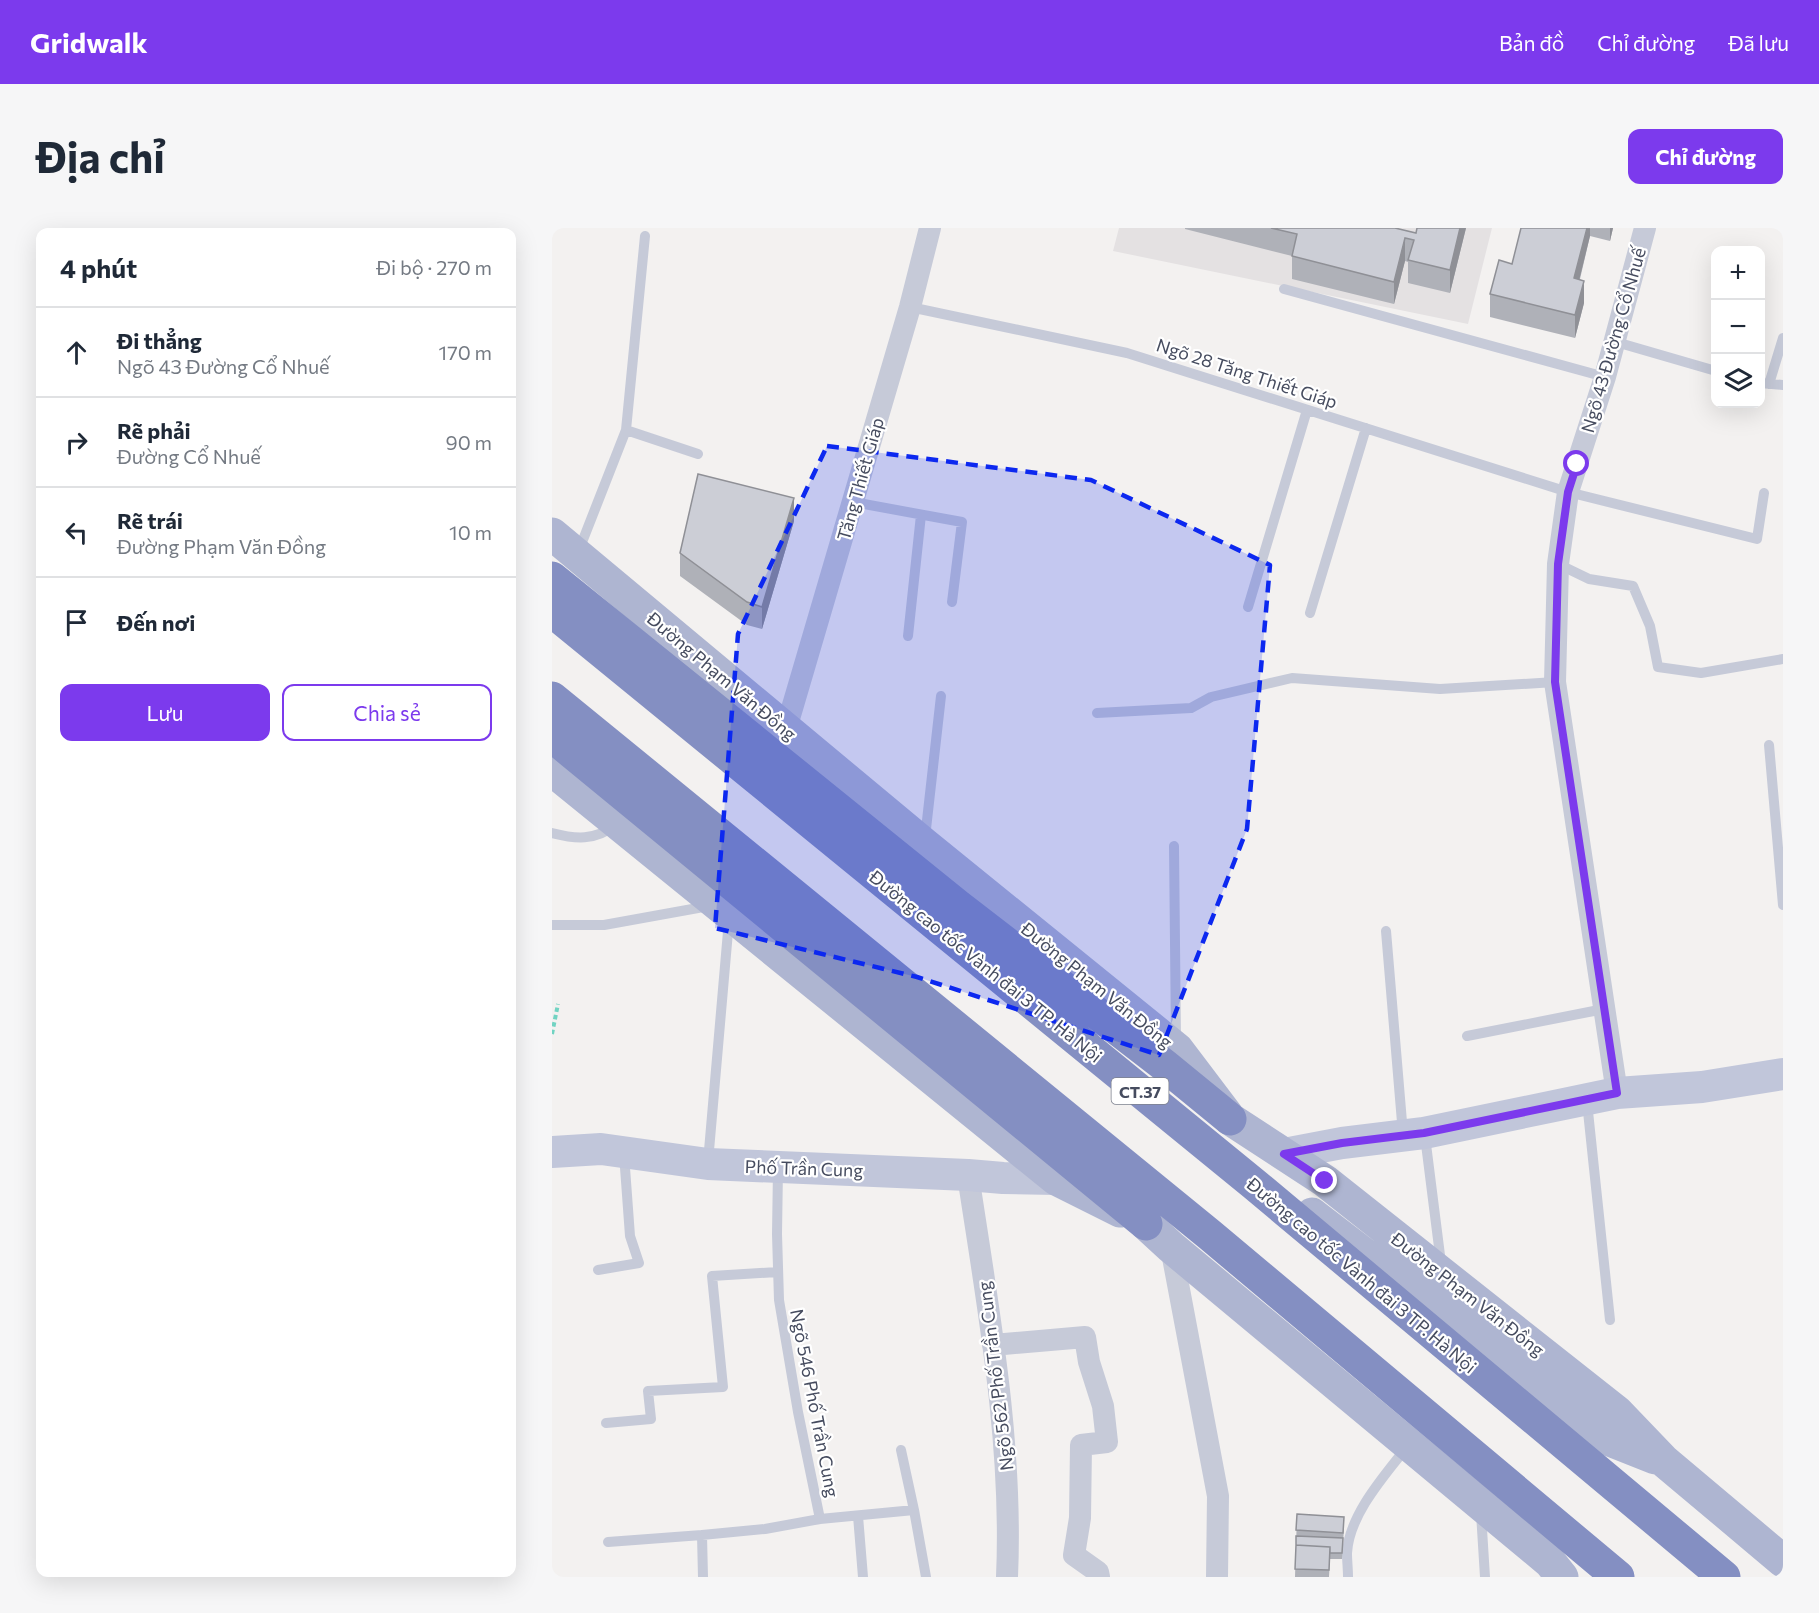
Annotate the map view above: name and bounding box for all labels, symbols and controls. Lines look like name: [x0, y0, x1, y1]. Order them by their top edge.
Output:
text: Gridwalk: [30, 25, 148, 59]
text: Bản đồ: [1499, 30, 1564, 55]
text: Chỉ đường: [1597, 30, 1695, 55]
text: Đã lưu: [1728, 30, 1789, 55]
button: Chỉ đường: [1628, 129, 1783, 184]
text: Địa chỉ: [36, 130, 165, 182]
street label: Ngõ 43 Đường Cổ Nhuế: [1576, 244, 1650, 435]
map controls: [1711, 246, 1765, 408]
button: +: [1711, 246, 1765, 300]
text: 4 phút: [60, 252, 137, 283]
text: Đi bộ · 270 m: [376, 255, 492, 279]
button: −: [1711, 300, 1765, 354]
text: Đi thẳng: [117, 327, 202, 354]
street label: Ngõ 28 Tăng Thiết Giáp: [1154, 333, 1340, 413]
icon: ahead: [60, 336, 93, 369]
text: 170 m: [439, 340, 492, 364]
text: Ngõ 43 Đường Cổ Nhuế: [117, 354, 330, 378]
button: layers: [1711, 354, 1765, 408]
street label: Tăng Thiết Giáp: [832, 415, 888, 543]
text: Rẽ phải: [117, 417, 191, 444]
icon: right: [60, 426, 93, 459]
text: 90 m: [446, 430, 492, 454]
text: Đường Cổ Nhuế: [117, 444, 261, 468]
route start: [1563, 450, 1589, 476]
text: Rẽ trái: [117, 507, 183, 534]
icon: left: [60, 516, 93, 549]
text: 10 m: [449, 520, 492, 544]
text: Đường Phạm Văn Đồng: [117, 534, 326, 558]
icon: arrive: [60, 606, 93, 639]
street label: Đường Phạm Văn Đồng: [642, 606, 801, 745]
text: Đến nơi: [117, 609, 195, 636]
button: Lưu: [60, 684, 270, 741]
button: Chia sẻ: [282, 684, 492, 741]
street label: Đường cao tốc Vành đai 3 TP. Hà Nội: [865, 865, 1107, 1067]
street label: Đường Phạm Văn Đồng: [1016, 917, 1177, 1053]
road number: CT.37: [1112, 1078, 1168, 1104]
street label: Phố Trần Cung: [744, 1155, 864, 1181]
route end: [1311, 1167, 1337, 1193]
street label: Đường cao tốc Vành đai 3 TP. Hà Nội: [1242, 1172, 1481, 1378]
street label: Đường Phạm Văn Đồng: [1386, 1227, 1549, 1361]
street label: Ngõ 562 Phố Trần Cung: [972, 1280, 1018, 1472]
street label: Ngõ 546 Phố Trần Cung: [786, 1307, 844, 1499]

